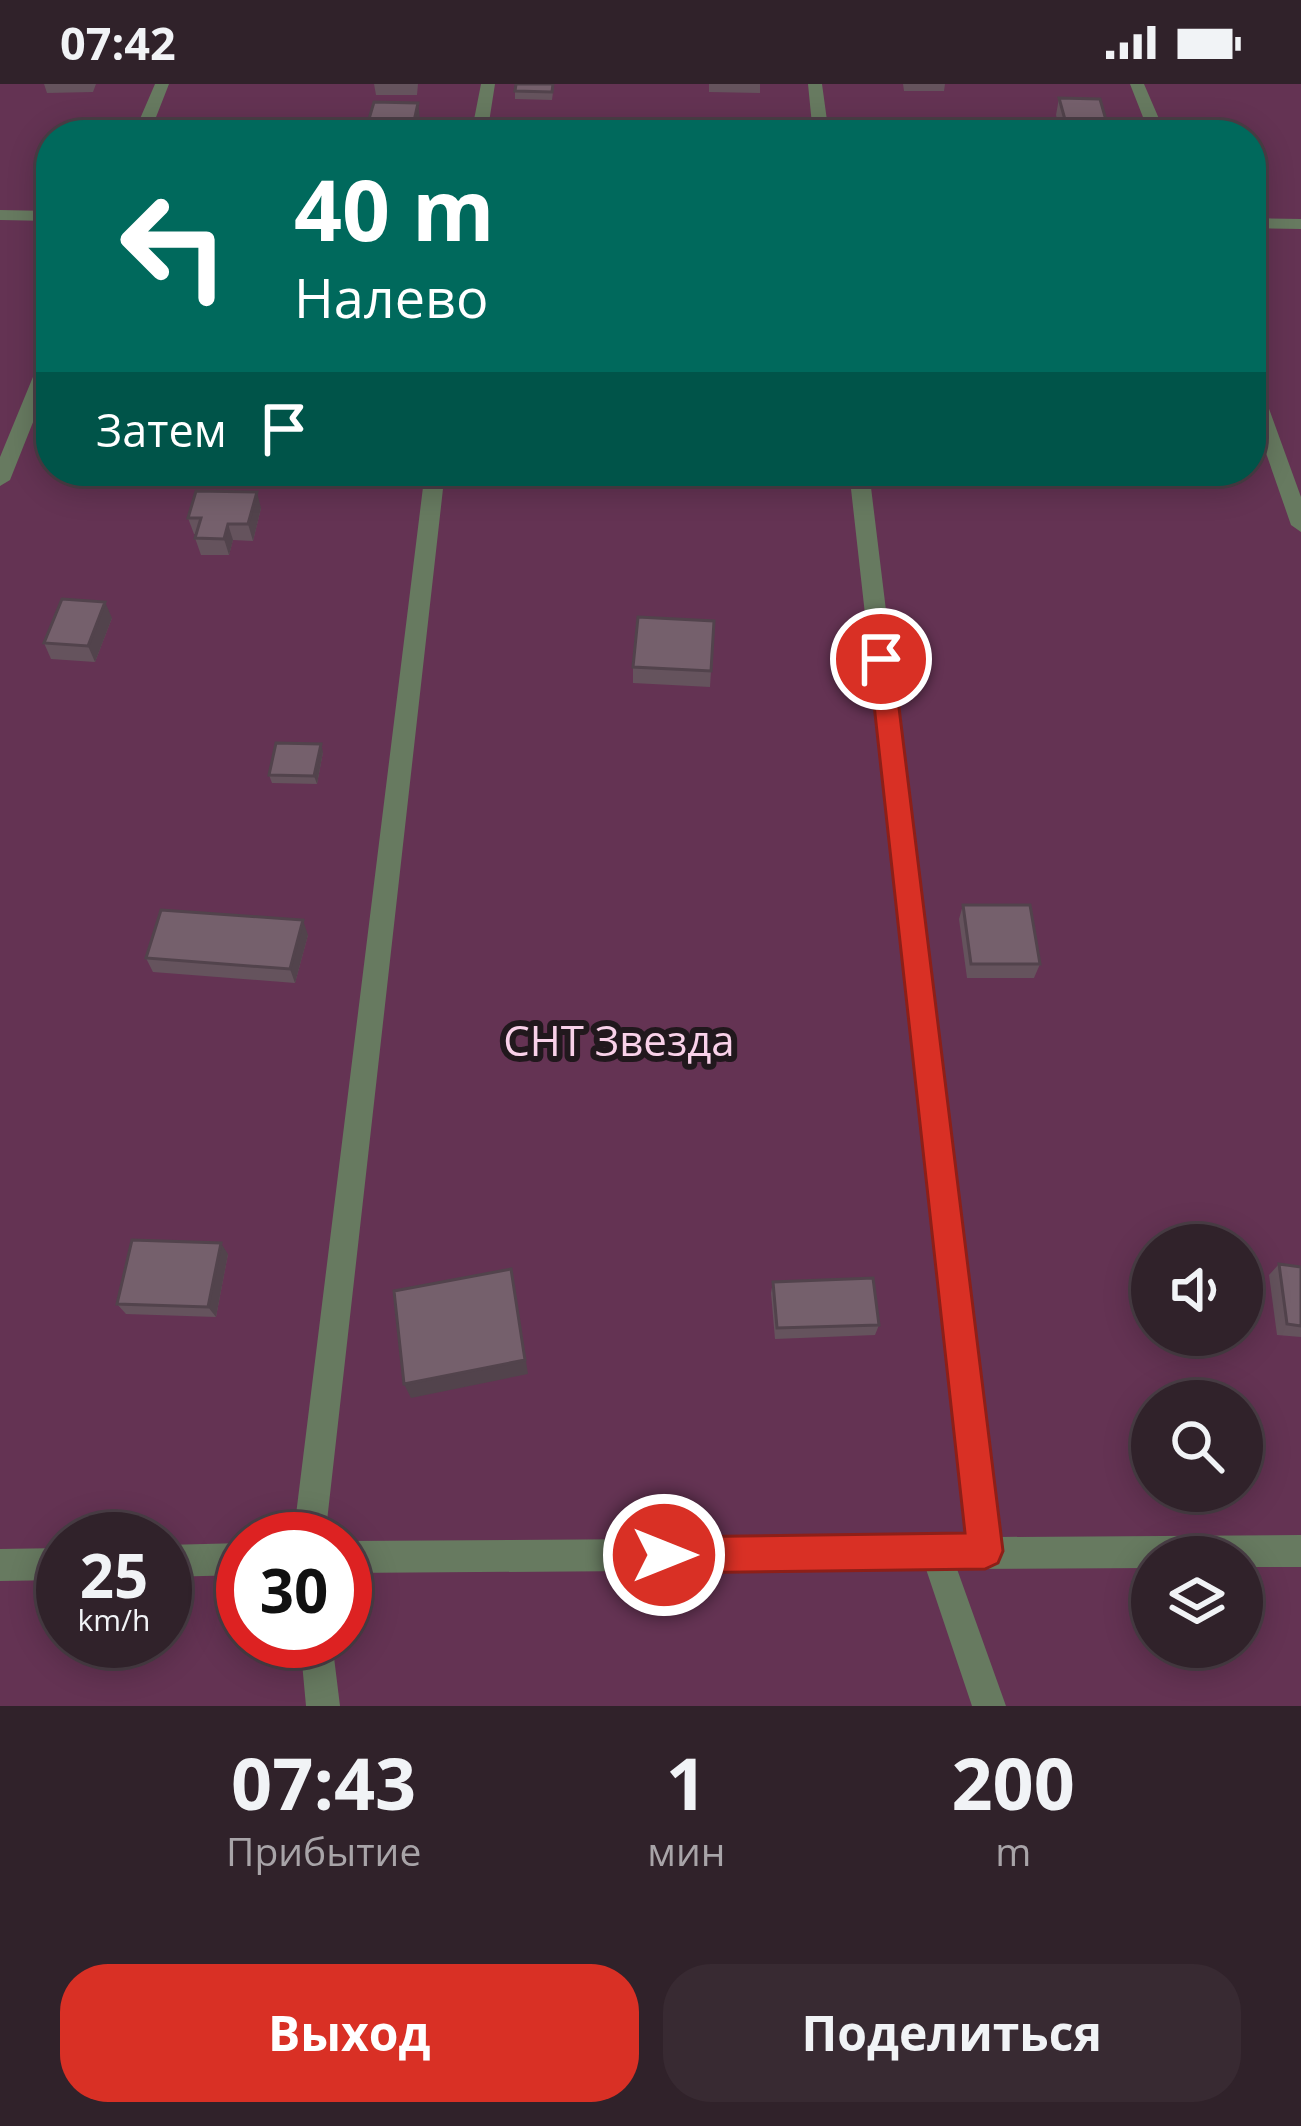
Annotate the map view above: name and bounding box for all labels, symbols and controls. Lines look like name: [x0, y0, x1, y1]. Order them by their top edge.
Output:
text: 07:42: [60, 12, 176, 73]
text: 40 m: [294, 151, 494, 266]
icon: left: [96, 168, 252, 324]
text: Налево: [294, 260, 489, 334]
icon: arrive: [251, 396, 317, 462]
text: Затем: [96, 399, 227, 460]
pin: [830, 608, 932, 710]
icon: arrive: [848, 626, 914, 692]
park label: СНТ Звезда: [503, 1011, 735, 1068]
map controls: [1131, 1224, 1263, 1668]
button: sound: [1131, 1224, 1263, 1356]
button: search: [1131, 1380, 1263, 1512]
position arrow: [601, 1492, 727, 1618]
speed limit sign: 30: [216, 1512, 372, 1668]
text: 25: [80, 1534, 148, 1616]
button: layers: [1131, 1536, 1263, 1668]
text: km/h: [78, 1599, 150, 1640]
text: 07:43: [231, 1733, 416, 1831]
text: 1: [666, 1733, 707, 1831]
text: 200: [951, 1733, 1075, 1831]
text: Прибытие: [226, 1824, 421, 1877]
text: мин: [647, 1824, 725, 1877]
text: m: [995, 1824, 1031, 1877]
button: Выход: [60, 1964, 639, 2102]
button: Поделиться: [663, 1964, 1241, 2102]

